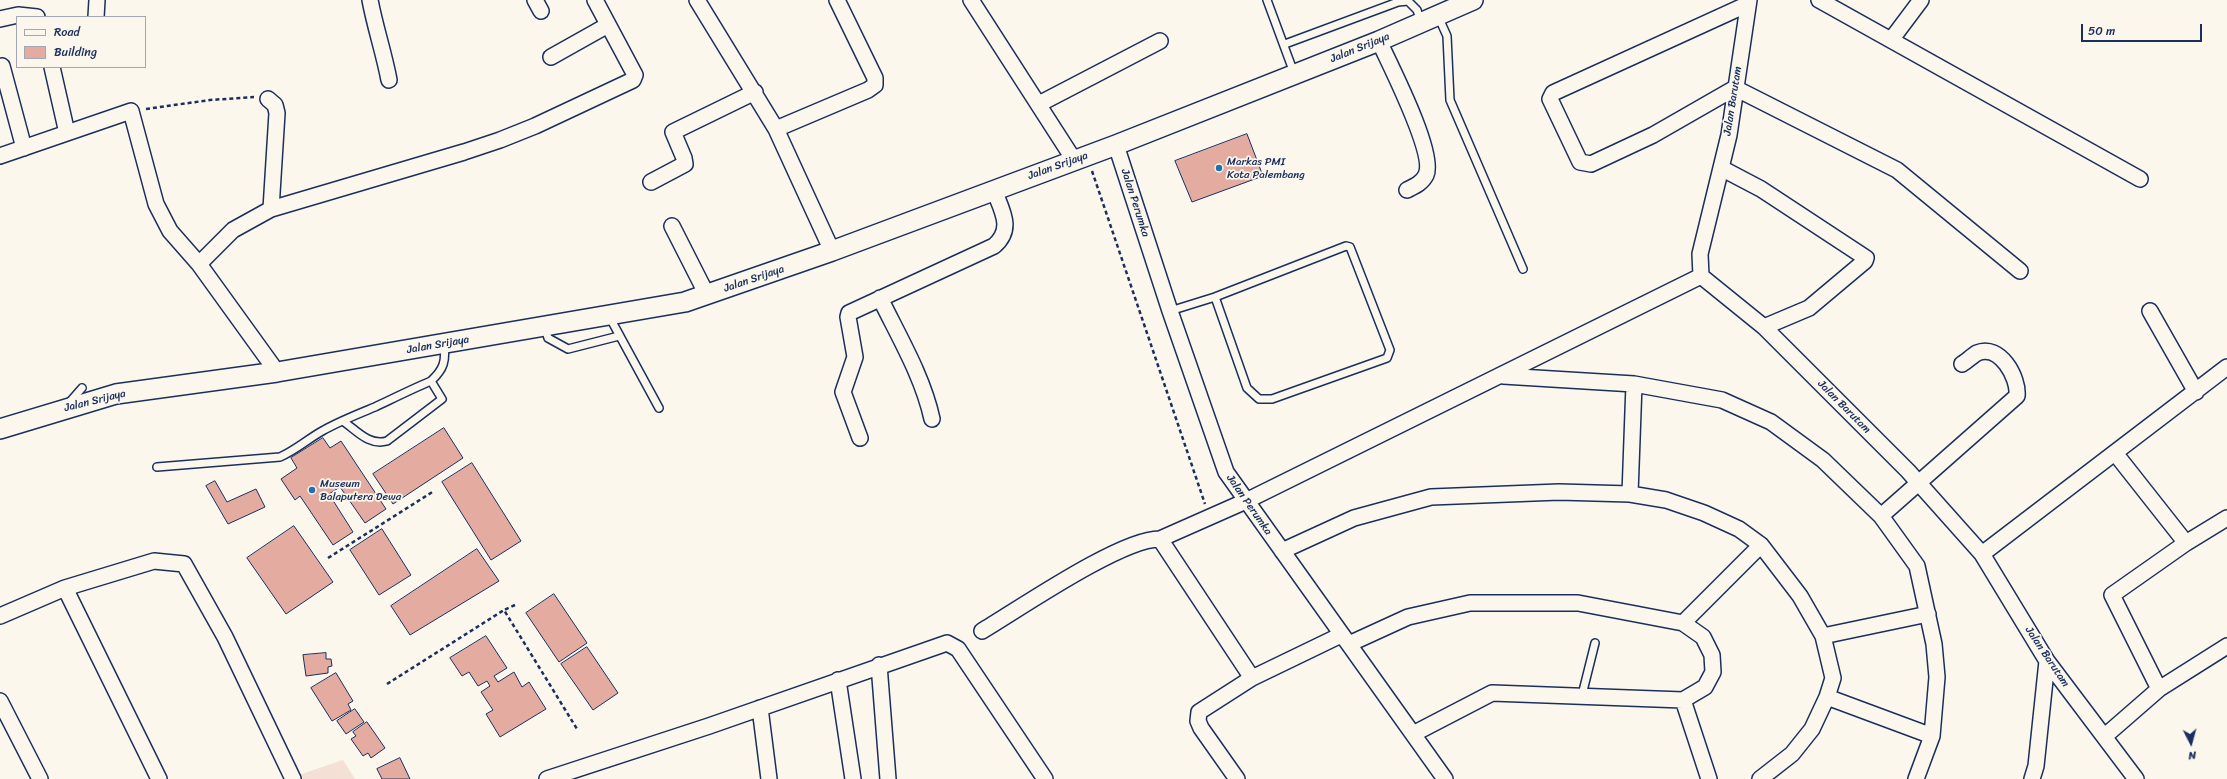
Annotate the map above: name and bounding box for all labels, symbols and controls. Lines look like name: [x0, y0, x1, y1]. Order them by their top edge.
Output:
legend: [16, 16, 146, 68]
scale bar: [2083, 16, 2204, 42]
text: 50 m: [2088, 20, 2115, 42]
text: Road: [54, 21, 80, 43]
street label: Jalan Srijaya: [1328, 30, 1392, 66]
text: Building: [54, 41, 97, 63]
street label: Jalan Barutam: [1721, 66, 1745, 136]
street label: Jalan Srijaya: [1026, 149, 1090, 183]
place label: Markas PMI Kota Palembang: [1227, 155, 1305, 181]
marker: Markas PMI Kota Palembang: [1214, 163, 1224, 173]
street label: Jalan Perumka: [1118, 167, 1152, 239]
street label: Jalan Srijaya: [722, 263, 786, 295]
street label: Jalan Srijaya: [406, 333, 470, 357]
street label: Jalan Barutam: [1815, 378, 1873, 436]
street label: Jalan Srijaya: [63, 387, 127, 415]
street label: Jalan Perumka: [1223, 472, 1275, 538]
place label: Museum Balaputera Dewa: [320, 477, 401, 503]
marker: Museum Balaputera Dewa: [307, 485, 317, 495]
street label: Jalan Barutam: [2022, 624, 2072, 690]
north arrow: [2171, 723, 2211, 763]
text: N: [2188, 746, 2197, 765]

